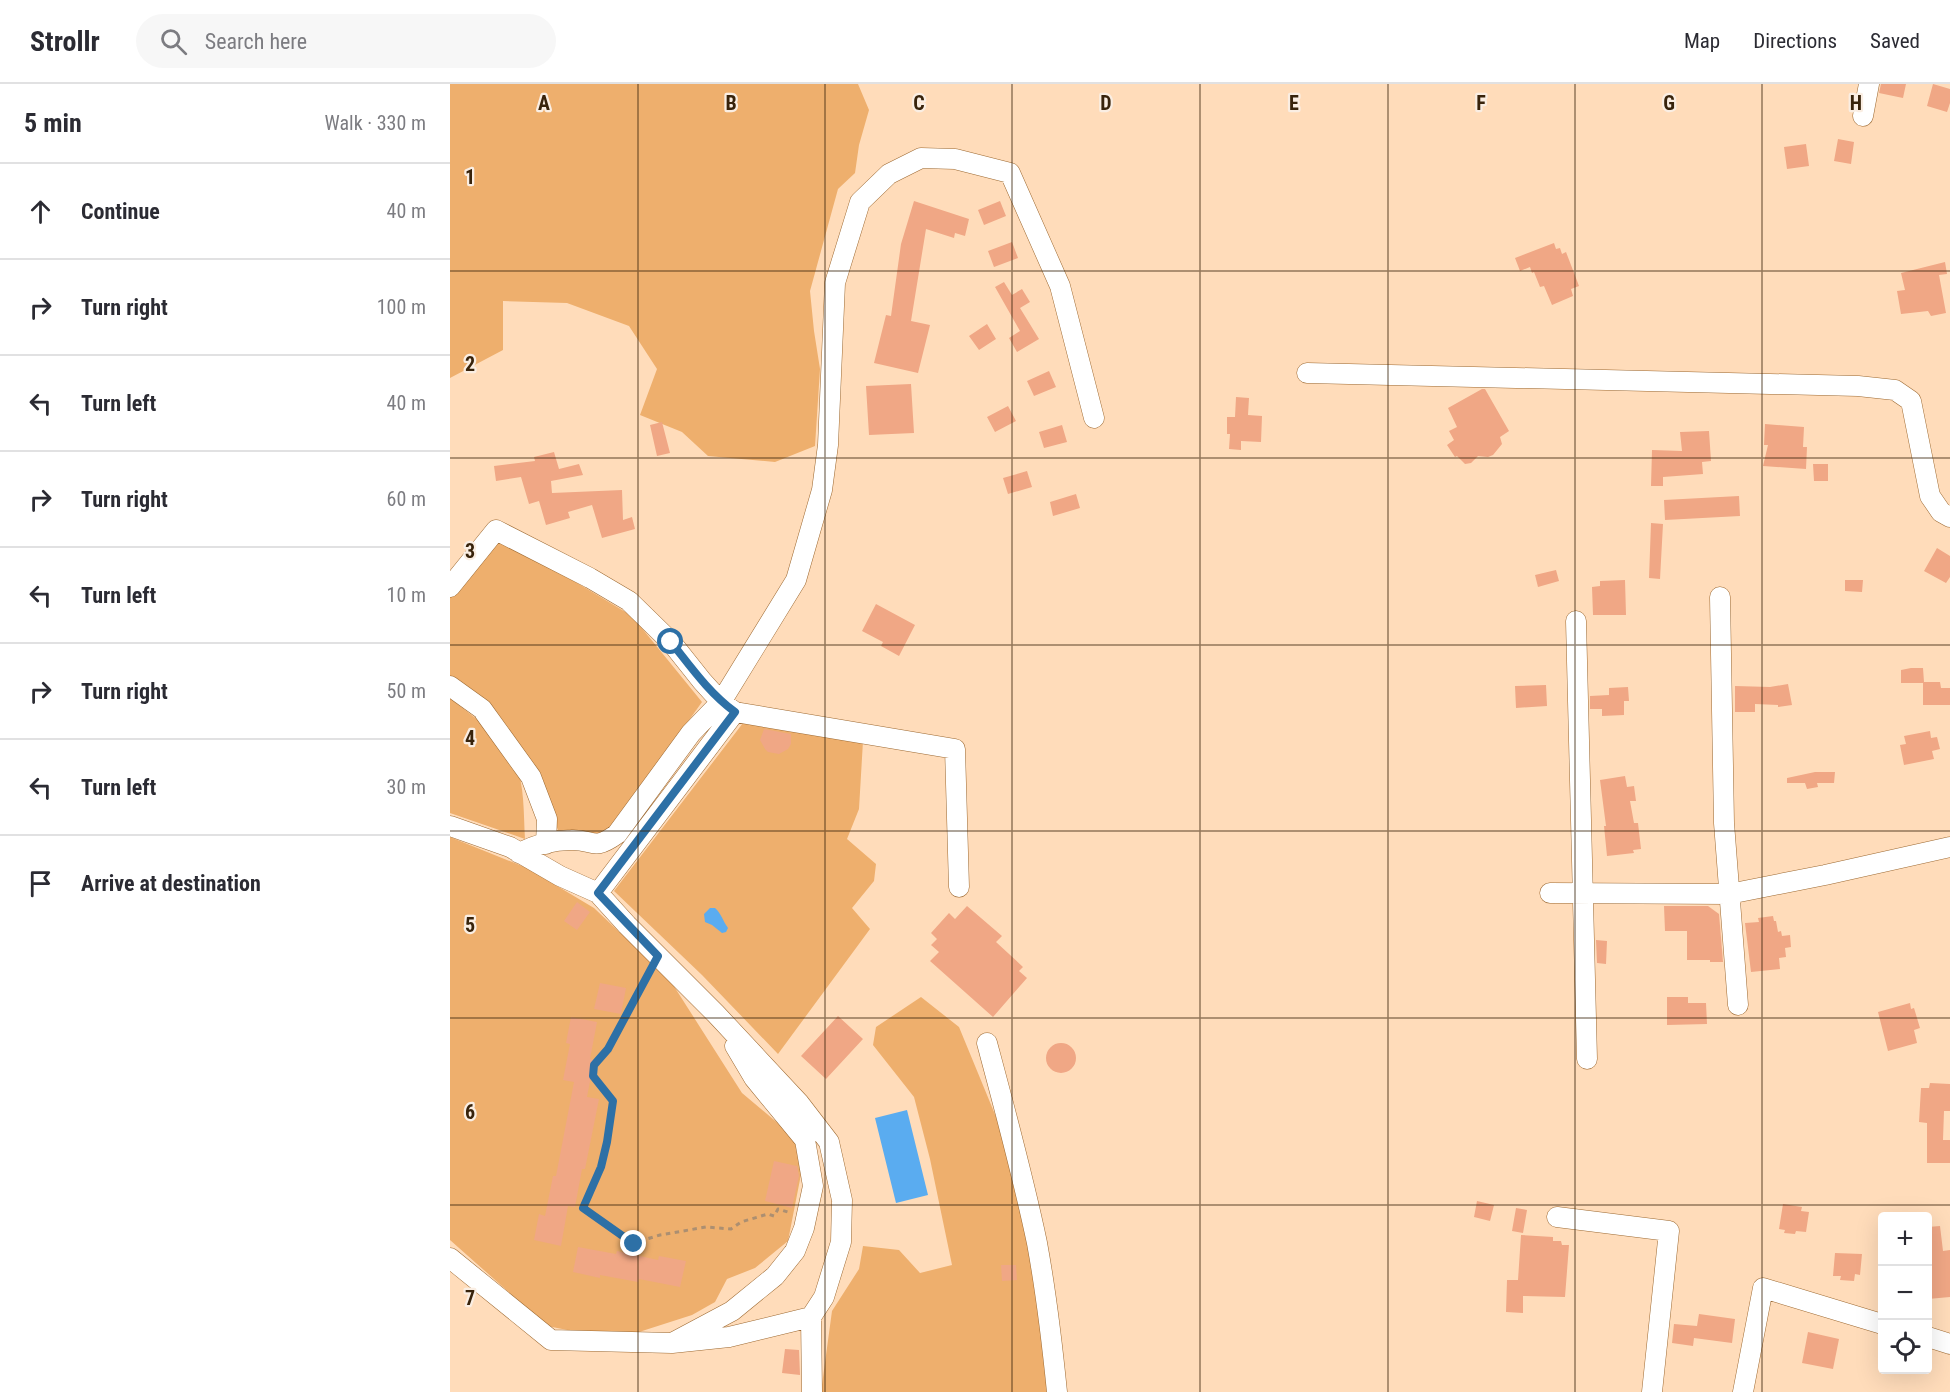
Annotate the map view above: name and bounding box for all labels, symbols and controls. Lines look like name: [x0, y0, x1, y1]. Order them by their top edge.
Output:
search box: [136, 14, 556, 68]
text: Strollr: [30, 25, 100, 58]
icon: search: [157, 25, 190, 58]
text: Search here: [205, 29, 307, 54]
text: Map: [1684, 29, 1720, 53]
text: Directions: [1753, 29, 1837, 53]
text: Saved: [1870, 29, 1920, 53]
text: A: [538, 91, 550, 115]
text: B: [725, 91, 737, 115]
text: C: [913, 91, 925, 115]
text: D: [1100, 91, 1112, 115]
text: E: [1289, 91, 1299, 115]
text: F: [1476, 91, 1486, 115]
text: G: [1663, 91, 1675, 115]
text: H: [1850, 91, 1862, 115]
text: 5 min: [24, 108, 82, 138]
text: Walk · 330 m: [325, 111, 426, 135]
text: 1: [465, 165, 475, 189]
icon: ahead: [24, 195, 57, 228]
text: Continue: [81, 199, 160, 224]
text: 40 m: [387, 199, 426, 223]
icon: right: [24, 291, 57, 324]
text: Turn right: [81, 295, 168, 320]
text: 100 m: [377, 295, 426, 319]
text: 2: [465, 352, 475, 376]
icon: left: [24, 387, 57, 420]
text: Turn left: [81, 391, 156, 416]
text: 40 m: [387, 391, 426, 415]
icon: right: [24, 483, 57, 516]
text: Turn right: [81, 487, 168, 512]
text: 60 m: [387, 487, 426, 511]
text: 3: [465, 539, 475, 563]
icon: left: [24, 579, 57, 612]
text: Turn left: [81, 583, 156, 608]
text: 10 m: [387, 583, 426, 607]
route start: [657, 628, 683, 654]
icon: right: [24, 675, 57, 708]
text: Turn right: [81, 679, 168, 704]
text: 50 m: [387, 679, 426, 703]
text: 4: [465, 726, 475, 750]
icon: left: [24, 771, 57, 804]
text: Turn left: [81, 775, 156, 800]
text: 30 m: [387, 775, 426, 799]
icon: arrive: [24, 867, 57, 900]
text: Arrive at destination: [81, 871, 261, 896]
text: 5: [465, 913, 475, 937]
text: 6: [465, 1100, 475, 1124]
map controls: [1878, 1212, 1932, 1374]
button: +: [1878, 1212, 1932, 1266]
route end: [620, 1230, 646, 1256]
button: −: [1878, 1266, 1932, 1320]
text: 7: [465, 1286, 475, 1310]
button: locate: [1878, 1320, 1932, 1374]

